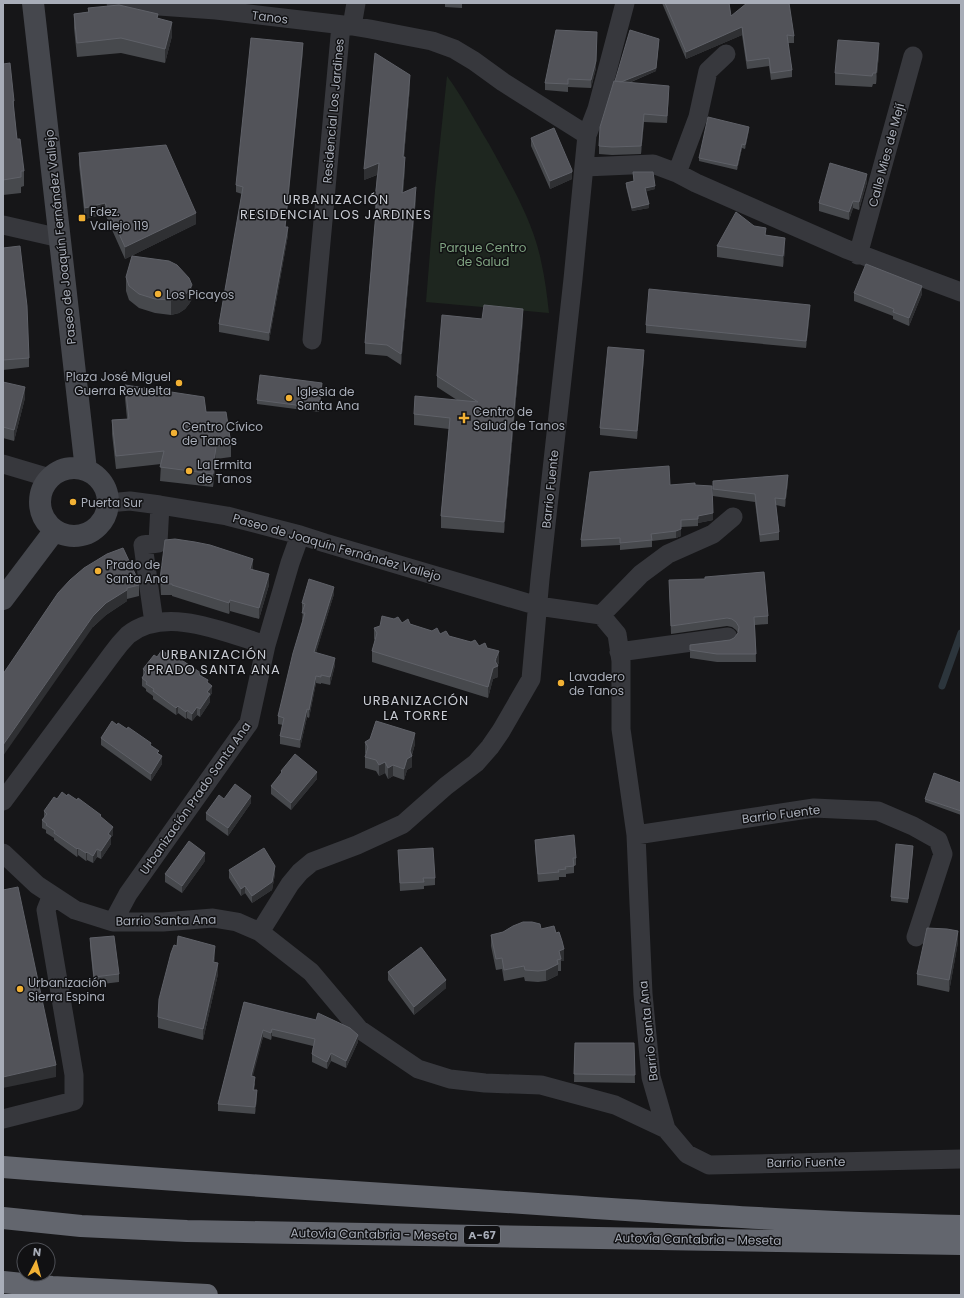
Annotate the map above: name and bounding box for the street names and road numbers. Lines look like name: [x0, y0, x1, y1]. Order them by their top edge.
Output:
street label: Tanos: [251, 6, 289, 28]
street label: Residencial Los Jardines: [318, 38, 348, 184]
street label: Calle Mies de Mejí: [864, 101, 908, 209]
street label: Paseo de Joaquín Fernández Vallejo: [40, 128, 80, 345]
street label: Barrio Fuente: [537, 449, 563, 529]
street label: Paseo de Joaquín Fernández Vallejo: [231, 509, 443, 585]
street label: Urbanización Prado Santa Ana: [136, 718, 254, 878]
street label: Barrio Fuente: [741, 801, 821, 827]
street label: Barrio Santa Ana: [116, 911, 216, 929]
street label: Barrio Santa Ana: [634, 980, 662, 1082]
street label: Barrio Fuente: [766, 1153, 846, 1171]
street label: Autovía Cantabria - Meseta: [290, 1224, 458, 1244]
road number: A-67: [464, 1226, 500, 1244]
street label: Autovía Cantabria - Meseta: [614, 1229, 782, 1249]

